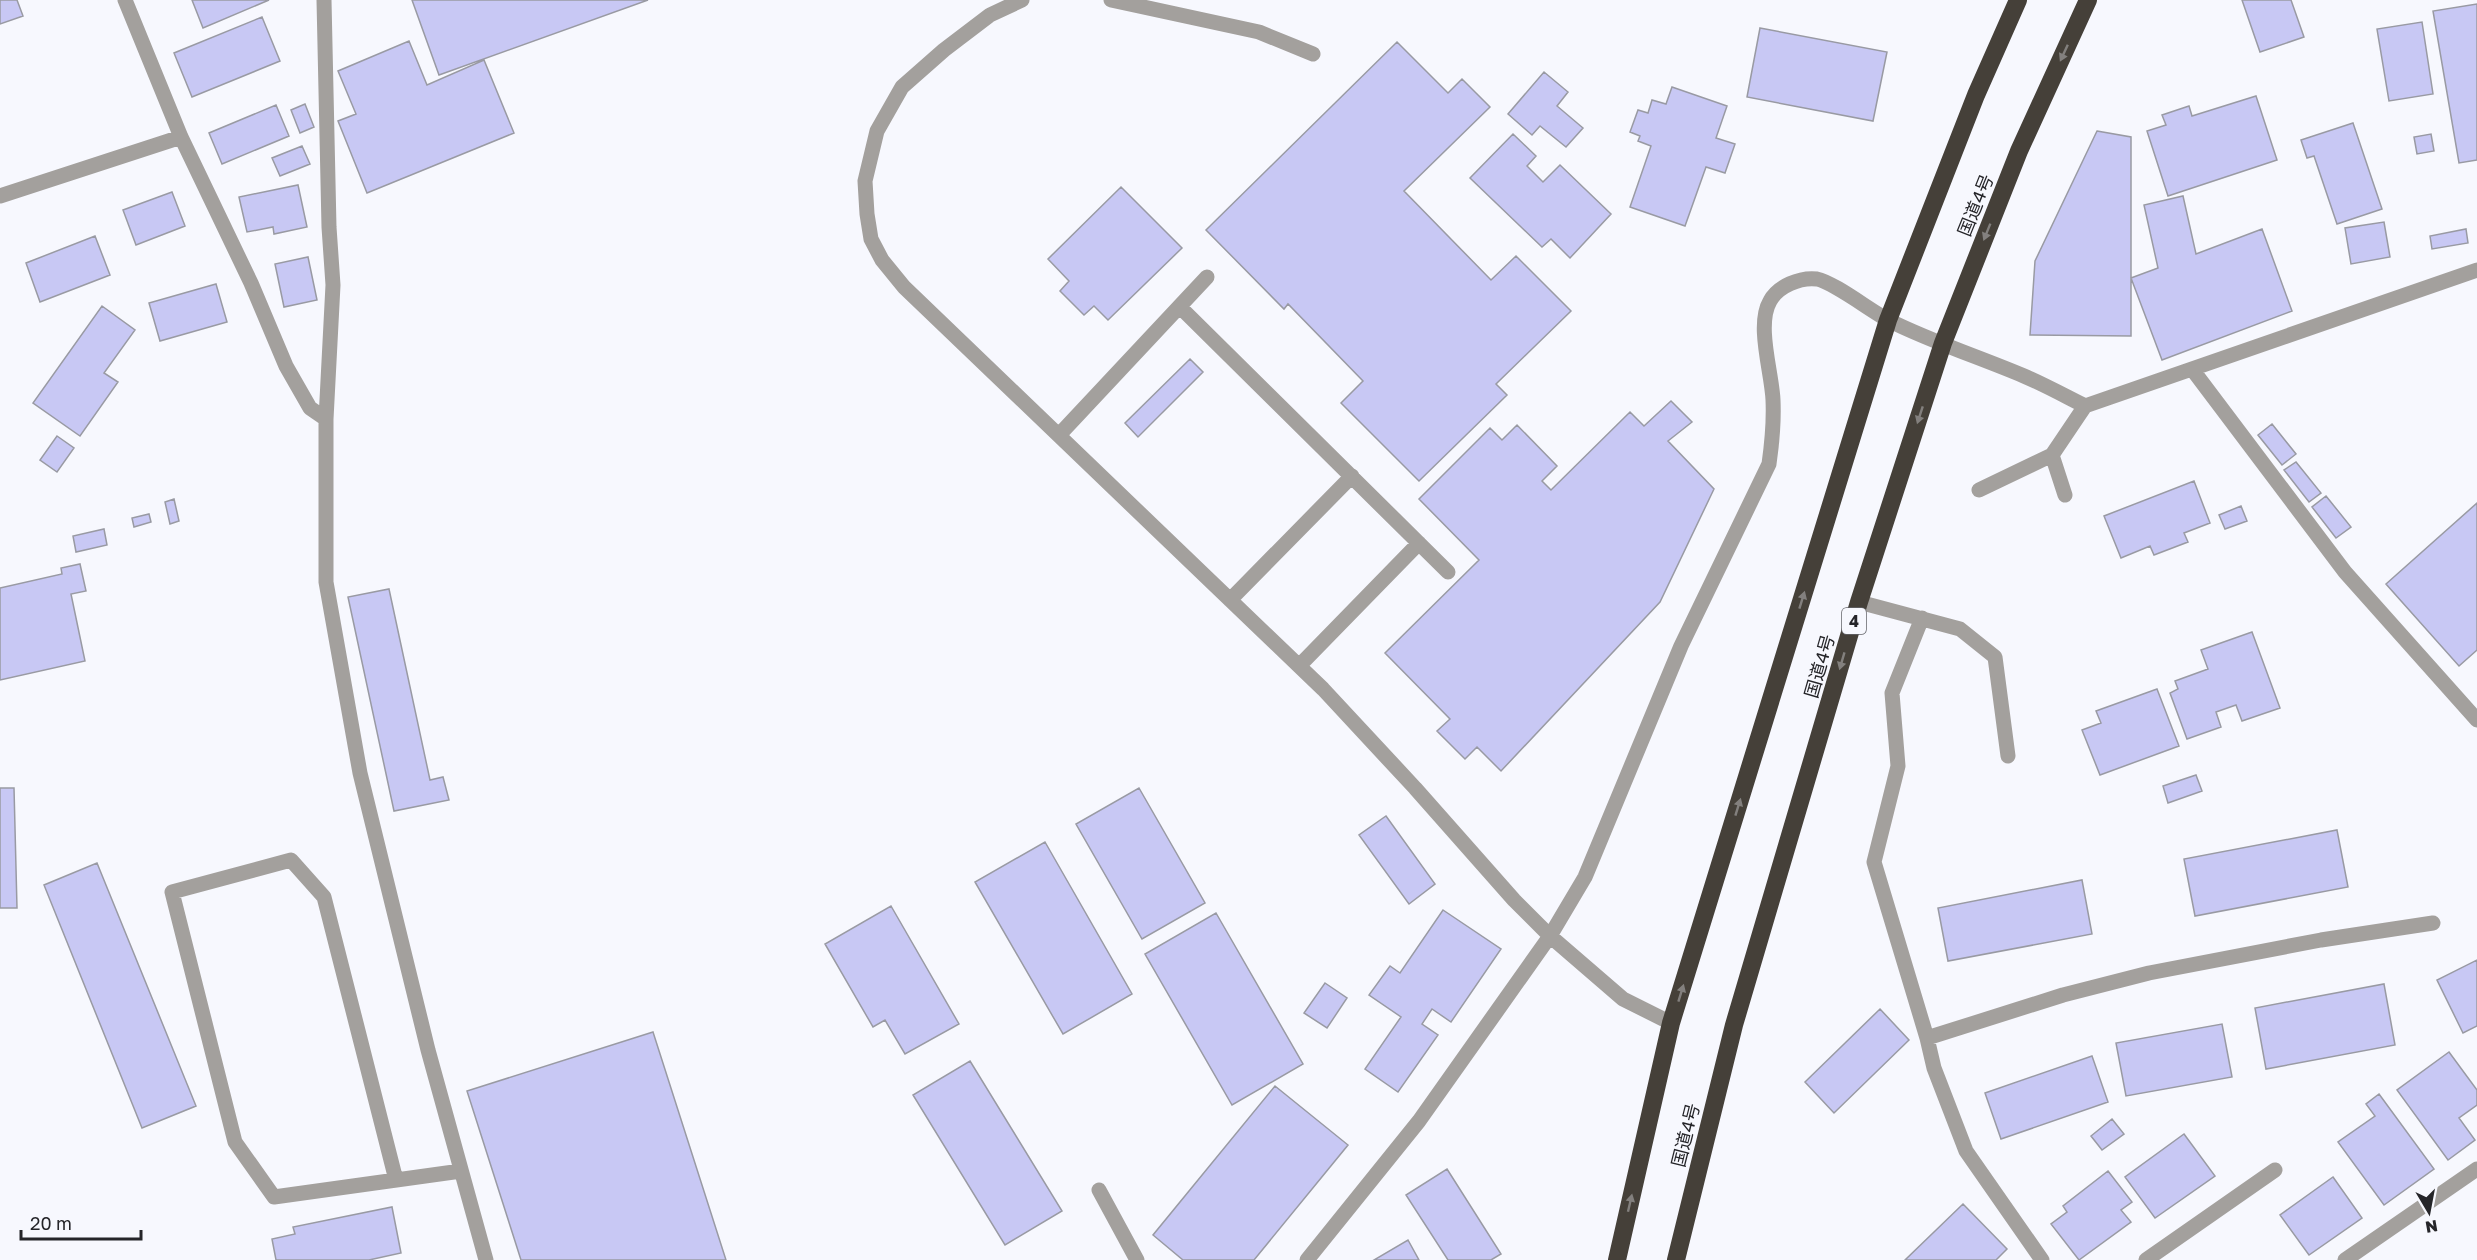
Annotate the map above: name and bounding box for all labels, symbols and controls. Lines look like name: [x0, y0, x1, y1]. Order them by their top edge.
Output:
one-way arrow: [2059, 45, 2068, 62]
street label: 国道4号: [1953, 171, 1997, 239]
one-way arrow: [1982, 224, 1992, 242]
one-way arrow: [1914, 406, 1924, 424]
one-way arrow: [1798, 591, 1807, 609]
road number: 4: [1842, 608, 1866, 634]
street label: 国道4号: [1799, 632, 1839, 700]
one-way arrow: [1837, 652, 1846, 670]
one-way arrow: [1734, 798, 1743, 816]
one-way arrow: [1676, 984, 1686, 1002]
street label: 国道4号: [1666, 1101, 1704, 1169]
north arrow: [2399, 1182, 2459, 1242]
one-way arrow: [1626, 1194, 1636, 1212]
scale bar: [21, 1203, 141, 1241]
text: 20 m: [30, 1212, 72, 1234]
text: N: [2424, 1216, 2439, 1238]

